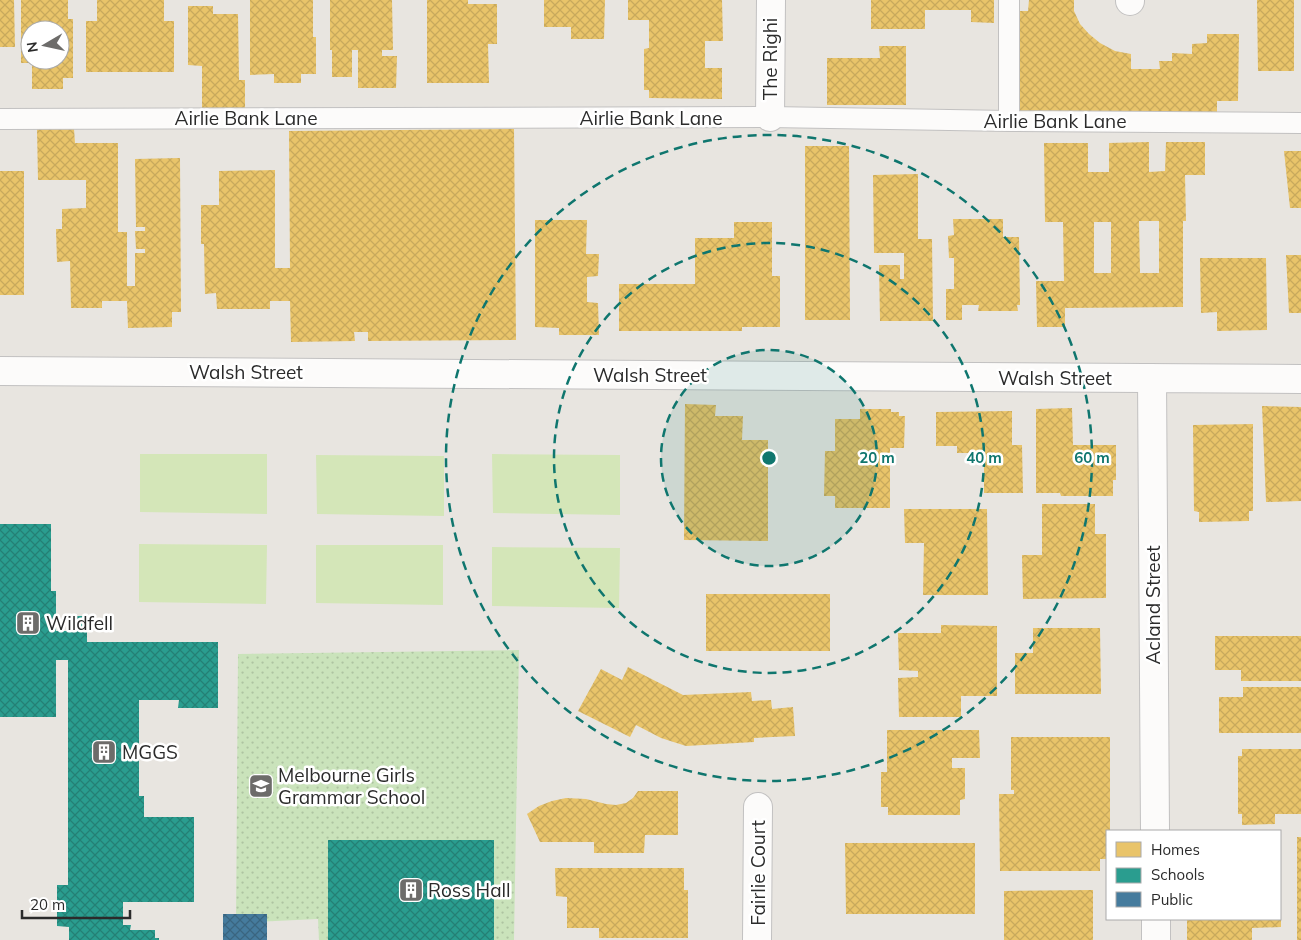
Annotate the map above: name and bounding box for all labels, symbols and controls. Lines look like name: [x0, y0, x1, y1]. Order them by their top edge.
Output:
street label: The Righi: [758, 18, 782, 100]
north arrow: [20, 20, 70, 70]
text: N: [22, 40, 42, 54]
street label: Airlie Bank Lane: [174, 106, 318, 130]
street label: Airlie Bank Lane: [579, 106, 723, 130]
street label: Airlie Bank Lane: [983, 109, 1127, 133]
street label: Walsh Street: [189, 360, 303, 384]
street label: Walsh Street: [593, 363, 707, 387]
street label: Walsh Street: [998, 366, 1112, 390]
text: 20 m: [859, 448, 895, 467]
text: 40 m: [966, 448, 1002, 467]
text: 60 m: [1074, 448, 1110, 467]
centre of rings: [760, 449, 778, 467]
street label: Acland Street: [1141, 545, 1165, 665]
building icon: Wildfell: [15, 610, 41, 636]
place label: Wildfell: [46, 611, 113, 635]
building icon: MGGS: [91, 739, 117, 765]
place label: MGGS: [122, 740, 178, 764]
place label: Melbourne Girls Grammar School: [278, 763, 425, 809]
school or university icon: Melbourne Girls Grammar School: [248, 773, 274, 799]
street label: Fairlie Court: [746, 820, 770, 926]
legend: [1106, 830, 1281, 920]
text: Homes: [1151, 840, 1200, 859]
text: Schools: [1151, 865, 1205, 884]
building icon: Ross Hall: [398, 877, 424, 903]
place label: Ross Hall: [428, 878, 511, 902]
scale bar: [22, 888, 130, 920]
text: Public: [1151, 890, 1193, 909]
text: 20 m: [30, 895, 65, 914]

